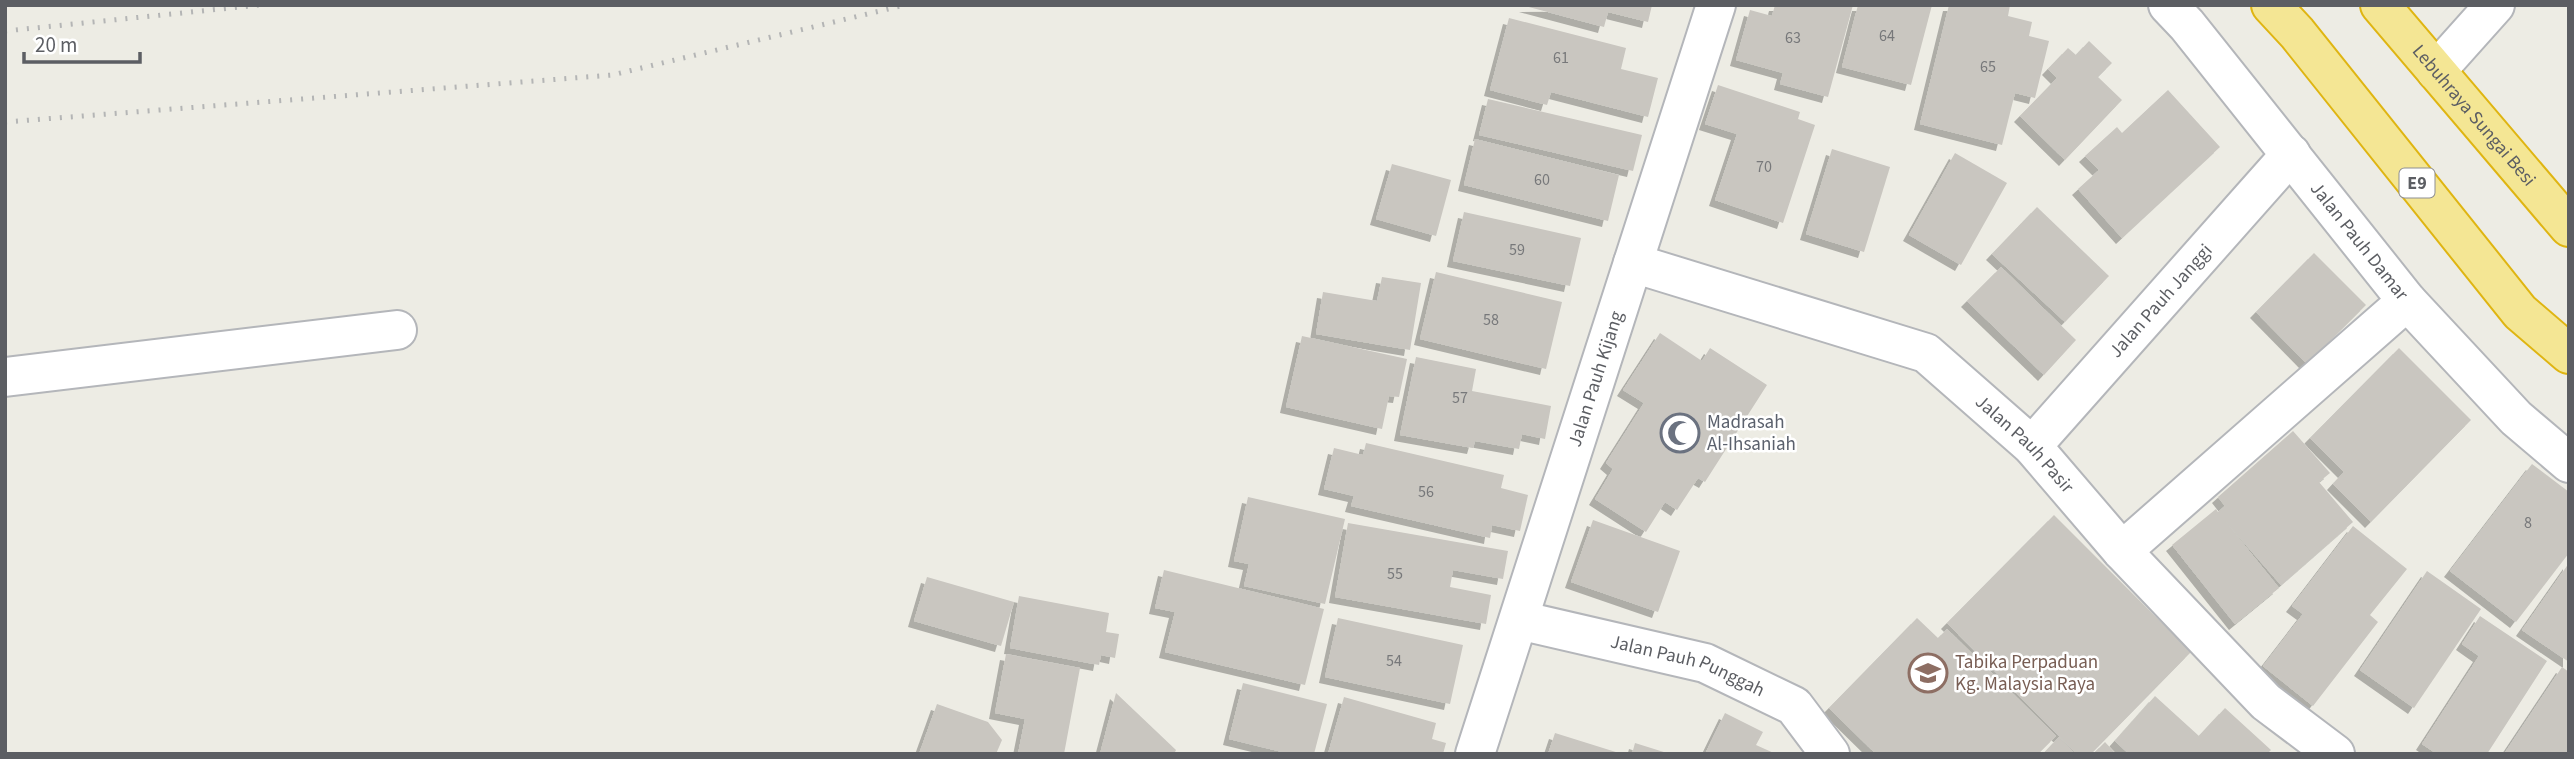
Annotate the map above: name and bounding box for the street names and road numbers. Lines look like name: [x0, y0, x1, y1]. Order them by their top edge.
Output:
street label: Lebuhraya Sungai Besi: [2406, 39, 2542, 192]
road number: E9: [2400, 168, 2434, 198]
street label: Jalan Pauh Damar: [2304, 176, 2415, 306]
street label: Jalan Pauh Janggi: [2103, 238, 2219, 364]
street label: Jalan Pauh Kijang: [1561, 307, 1630, 450]
street label: Jalan Pauh Pasir: [1969, 389, 2081, 500]
street label: Jalan Pauh Punggah: [1608, 628, 1769, 703]

